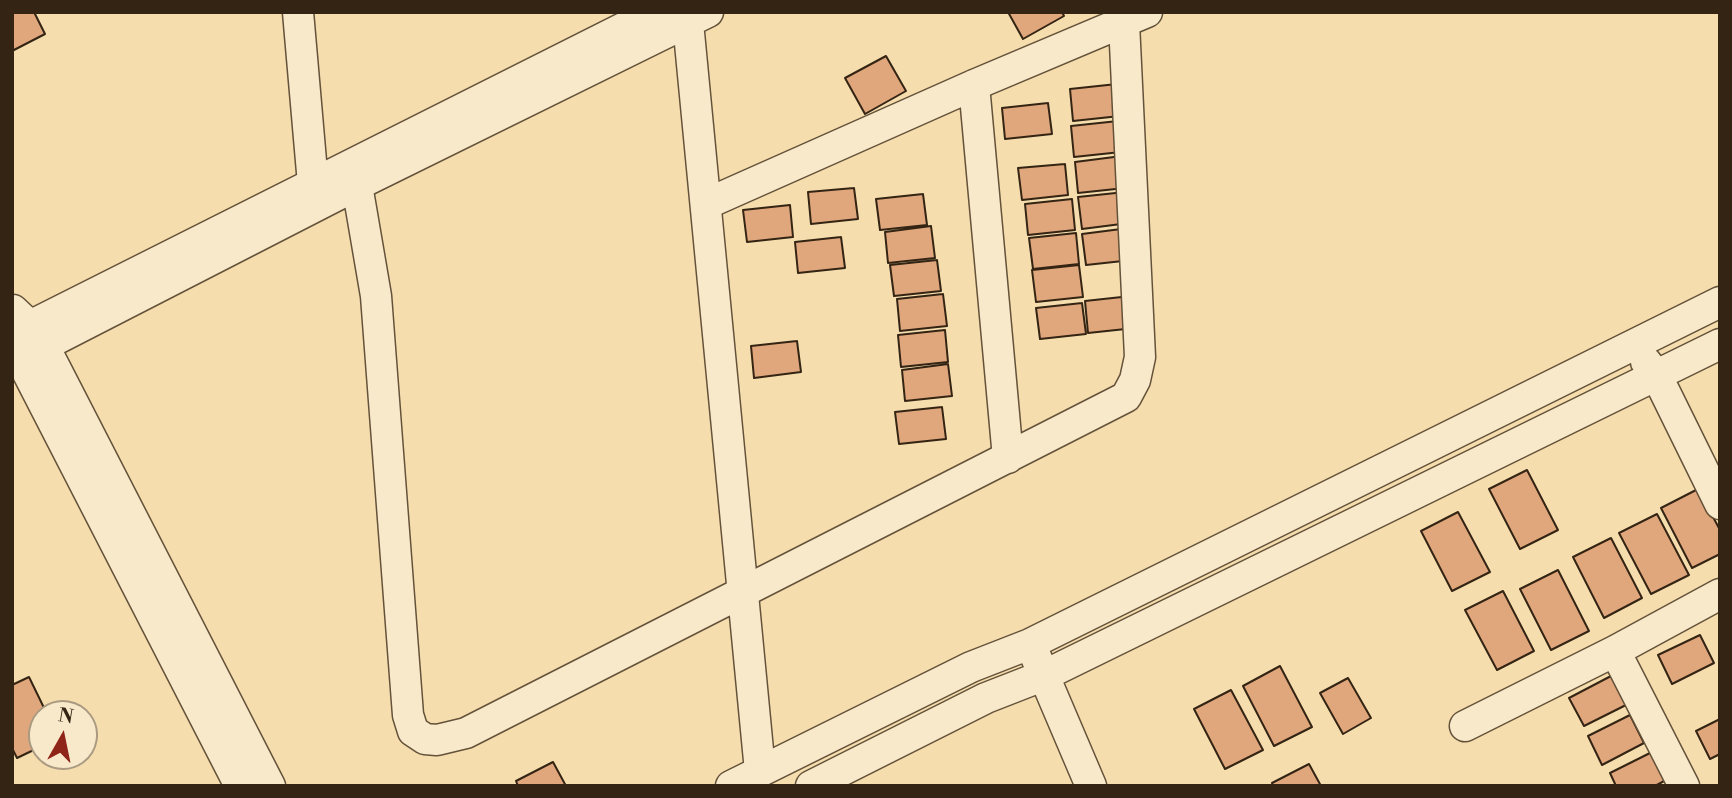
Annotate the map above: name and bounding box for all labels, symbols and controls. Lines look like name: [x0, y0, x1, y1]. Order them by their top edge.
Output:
north arrow: [28, 700, 98, 770]
text: N: [57, 703, 75, 729]

